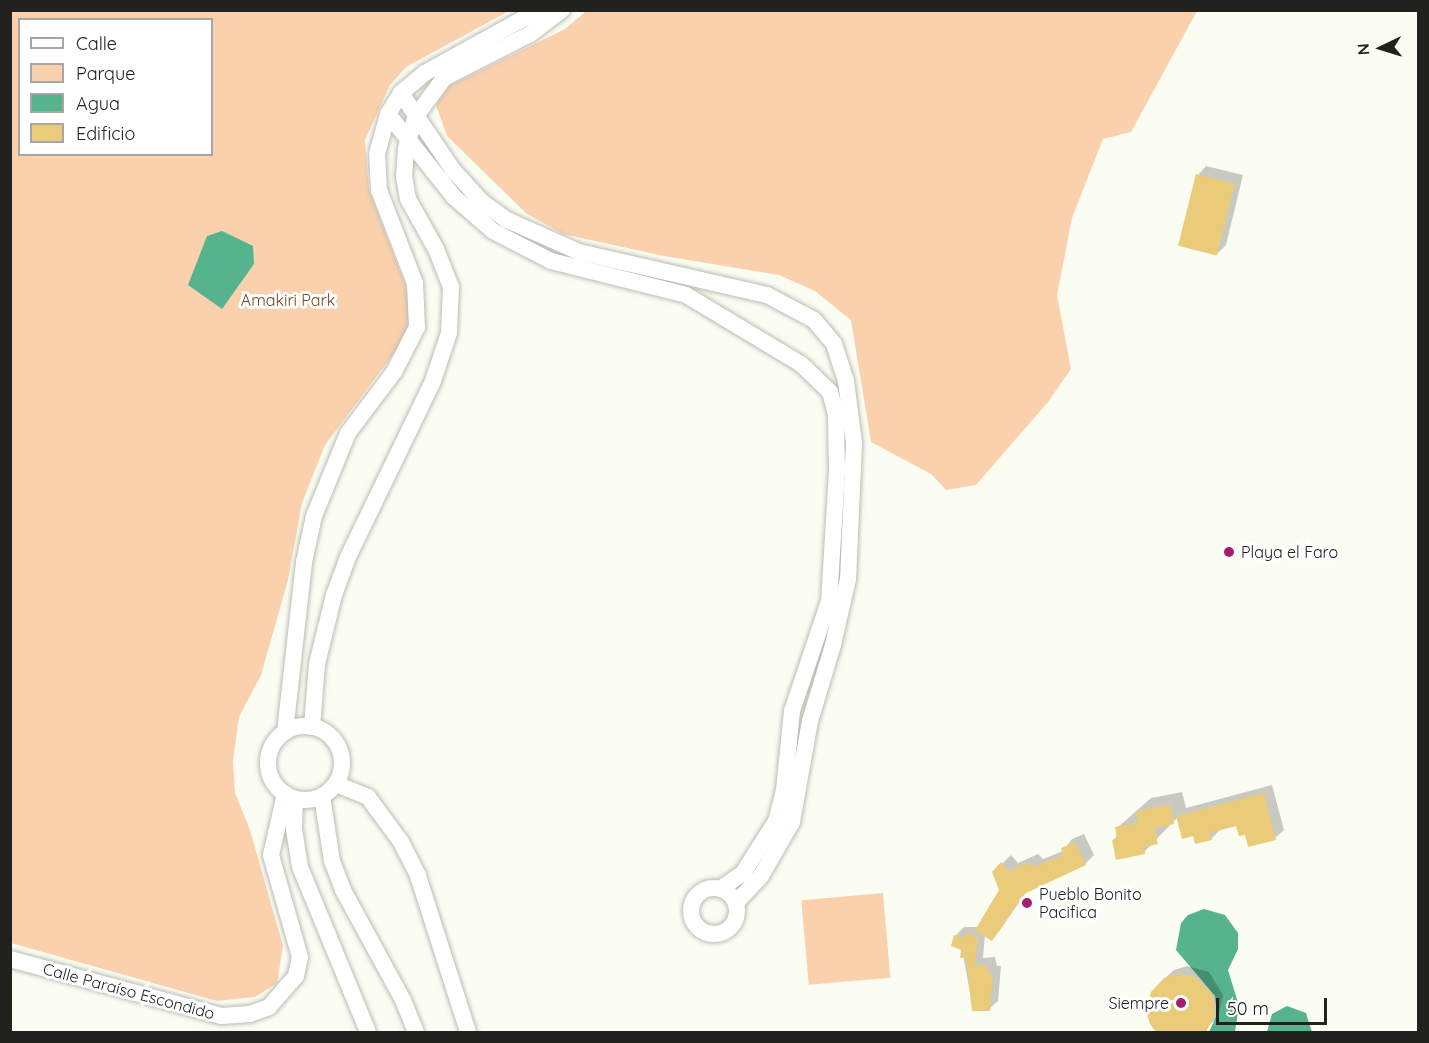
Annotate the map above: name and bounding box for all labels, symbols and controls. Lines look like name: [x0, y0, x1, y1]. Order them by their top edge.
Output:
legend: [18, 18, 213, 156]
north arrow: [1351, 18, 1411, 78]
text: Calle: [76, 32, 117, 55]
text: N: [1353, 43, 1373, 56]
text: Parque: [76, 62, 135, 85]
text: Agua: [76, 92, 120, 115]
text: Edificio: [76, 122, 135, 145]
park label: Amakiri Park: [241, 290, 335, 310]
place label: Playa el Faro: [1241, 542, 1338, 562]
marker: Playa el Faro: [1222, 545, 1236, 559]
place label: Pueblo Bonito Pacifica: [1039, 884, 1142, 922]
marker: Pueblo Bonito Pacifica: [1020, 896, 1034, 910]
street label: Calle Paraíso Escondido: [41, 959, 217, 1023]
scale bar: [1219, 986, 1330, 1024]
place label: Siempre: [1108, 993, 1169, 1013]
marker: Siempre: [1174, 996, 1188, 1010]
text: 50 m: [1227, 997, 1269, 1020]

